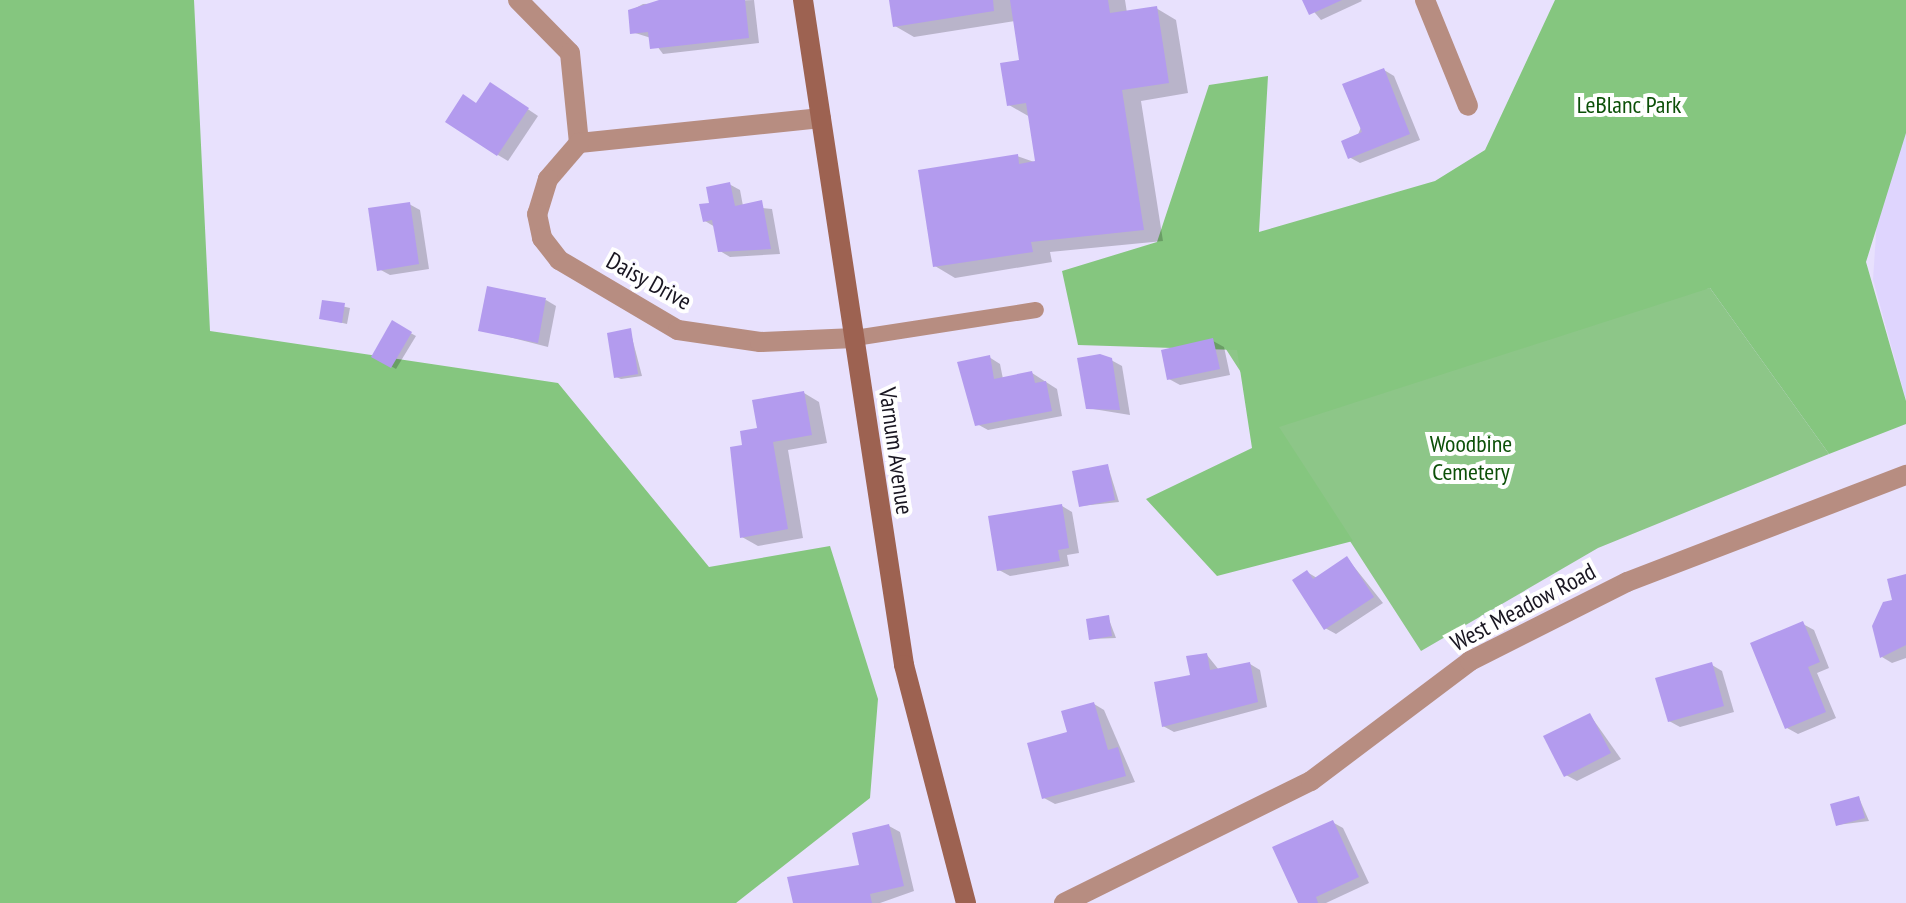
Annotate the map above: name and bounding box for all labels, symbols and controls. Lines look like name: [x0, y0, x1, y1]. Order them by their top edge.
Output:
park label: LeBlanc Park: [1576, 91, 1682, 119]
street label: Daisy Drive: [601, 246, 697, 316]
street label: Varnum Avenue: [873, 385, 919, 517]
park label: Woodbine Cemetery: [1430, 430, 1512, 486]
street label: West Meadow Road: [1445, 557, 1601, 657]

